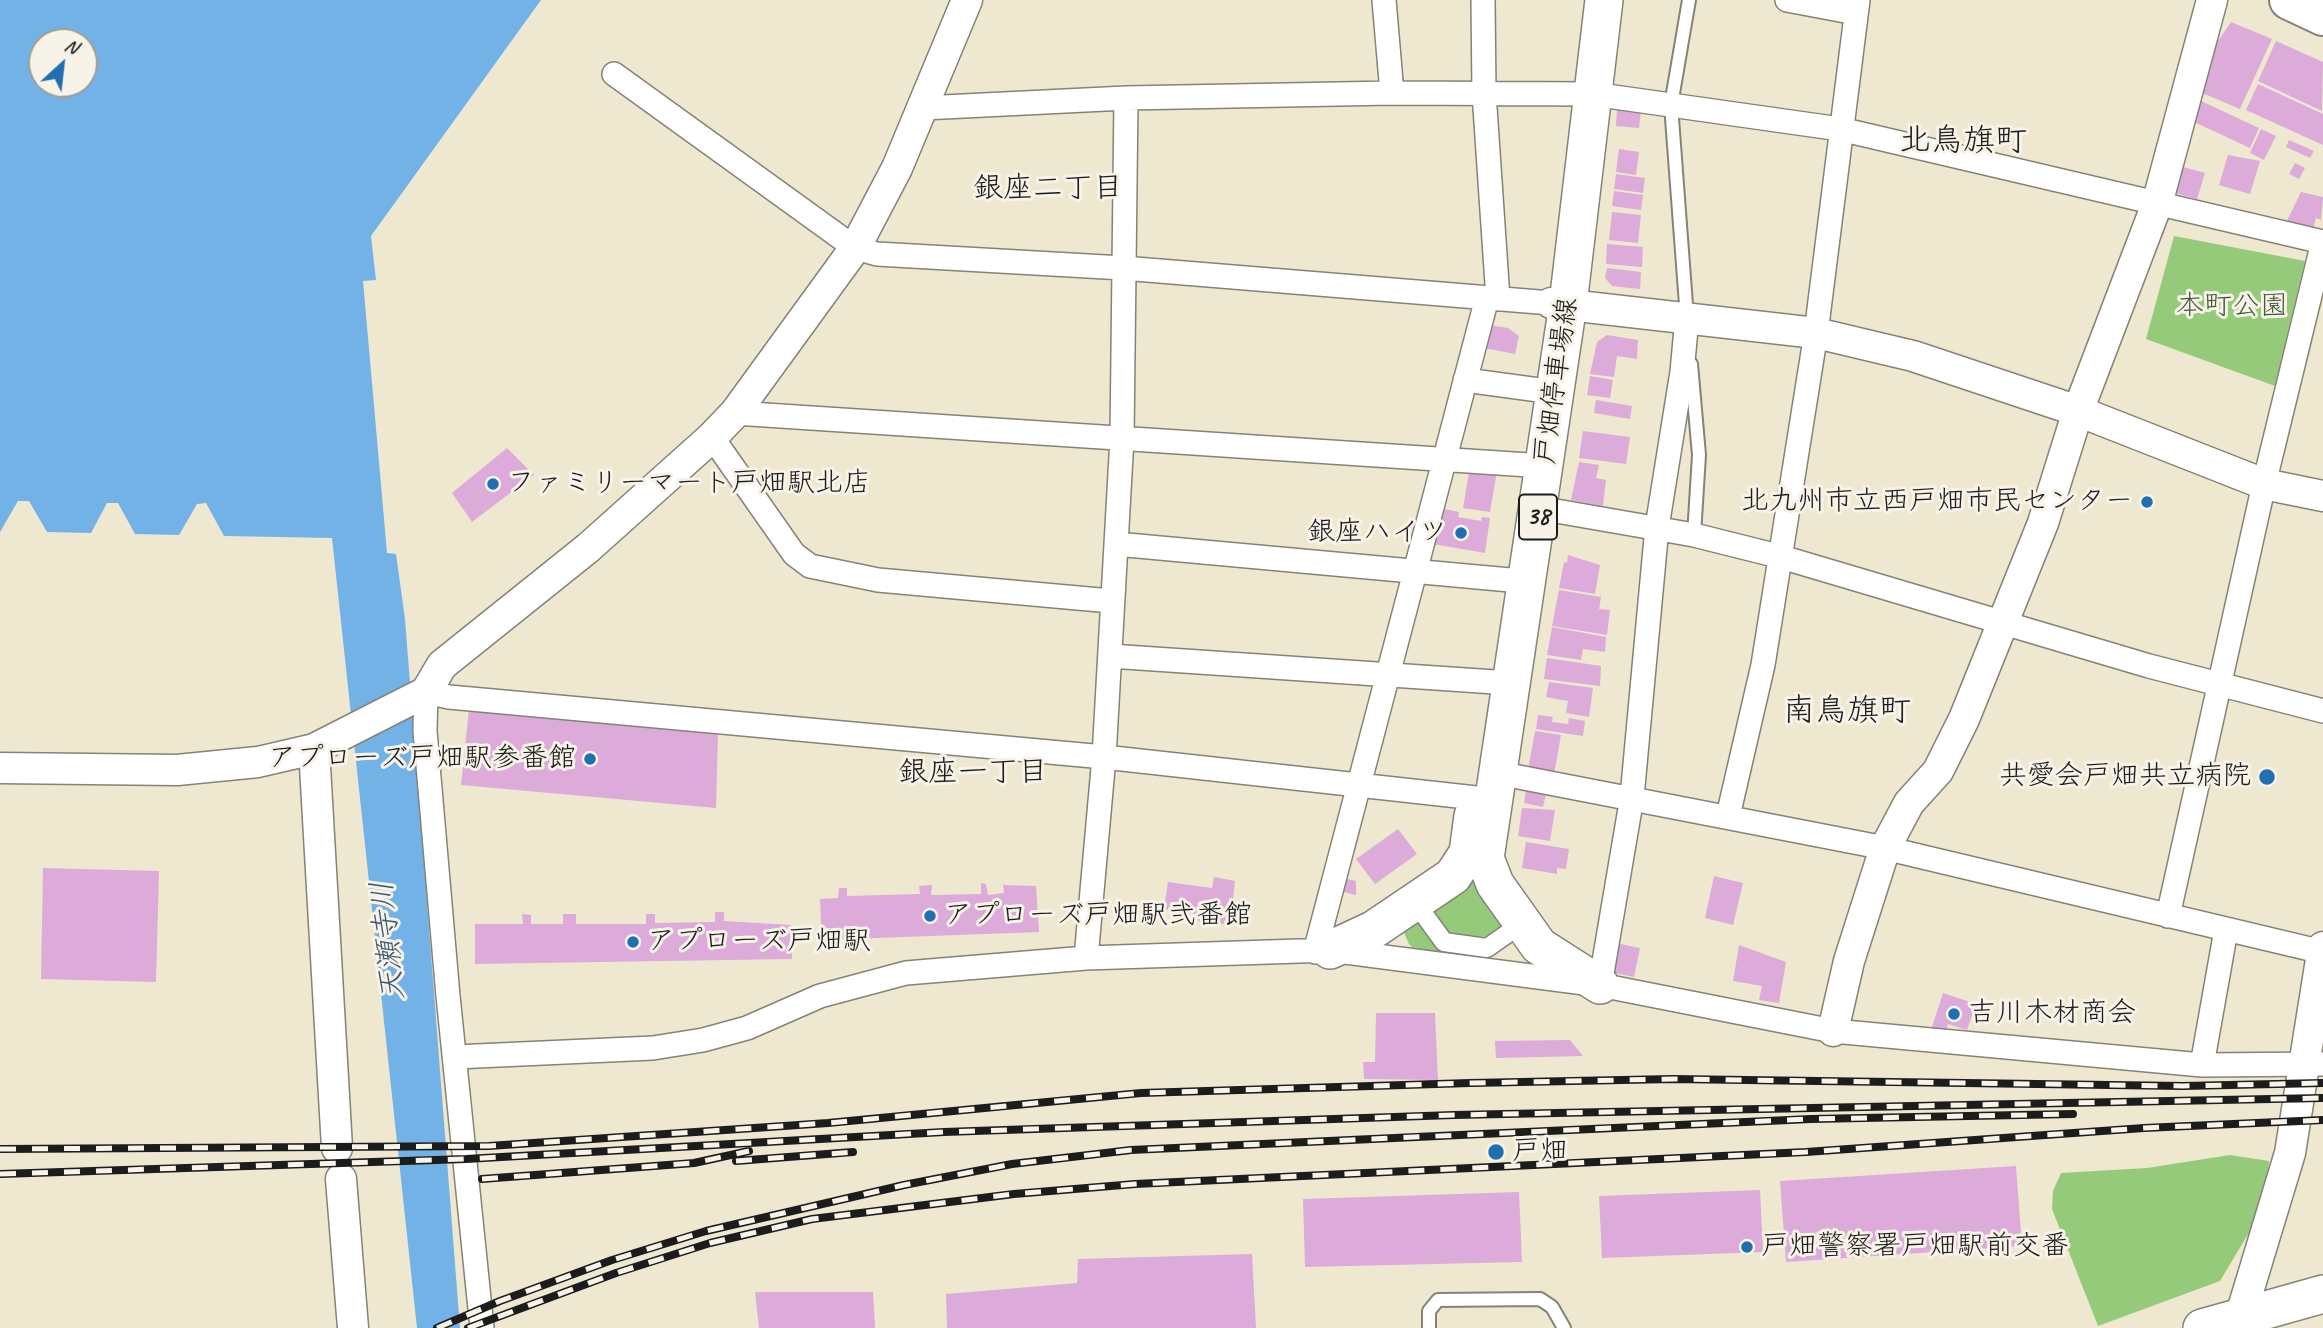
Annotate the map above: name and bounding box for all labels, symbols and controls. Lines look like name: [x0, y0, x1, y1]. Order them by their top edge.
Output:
north arrow: [28, 28, 98, 98]
text: N: [61, 33, 82, 59]
district label: 北鳥旗町: [1899, 123, 2027, 161]
district label: 銀座二丁目: [973, 171, 1123, 207]
park label: 本町公園: [2176, 290, 2288, 324]
street label: 戸畑停車場線: [1529, 295, 1585, 467]
place label: ファミリーマート戸畑駅北店: [507, 467, 871, 501]
marker: ファミリーマート戸畑駅北店: [485, 476, 501, 492]
place label: 北九州市立西戸畑市民センター: [1741, 485, 2133, 519]
marker: 北九州市立西戸畑市民センター: [2139, 494, 2155, 510]
road number: 38: [1519, 495, 1557, 540]
place label: 銀座ハイツ: [1307, 516, 1447, 550]
marker: 銀座ハイツ: [1453, 525, 1469, 541]
district label: 南鳥旗町: [1783, 693, 1911, 731]
place label: アプローズ戸畑駅参番館: [268, 742, 576, 776]
marker: アプローズ戸畑駅参番館: [582, 751, 598, 767]
district label: 銀座一丁目: [898, 755, 1048, 791]
place label: 共愛会戸畑共立病院: [1999, 760, 2251, 794]
marker: 共愛会戸畑共立病院: [2257, 767, 2277, 787]
water label: 天瀬寺川: [365, 879, 413, 1003]
place label: アプローズ戸畑駅弐番館: [944, 899, 1252, 933]
marker: アプローズ戸畑駅弐番館: [922, 908, 938, 924]
place label: アプローズ戸畑駅: [647, 925, 871, 959]
marker: アプローズ戸畑駅: [625, 934, 641, 950]
place label: 吉川木材商会: [1968, 997, 2136, 1031]
marker: 吉川木材商会: [1946, 1006, 1962, 1022]
place label: 戸畑: [1512, 1135, 1568, 1169]
marker: 戸畑: [1486, 1142, 1506, 1162]
place label: 戸畑警察署戸畑駅前交番: [1761, 1230, 2069, 1264]
marker: 戸畑警察署戸畑駅前交番: [1739, 1239, 1755, 1255]

